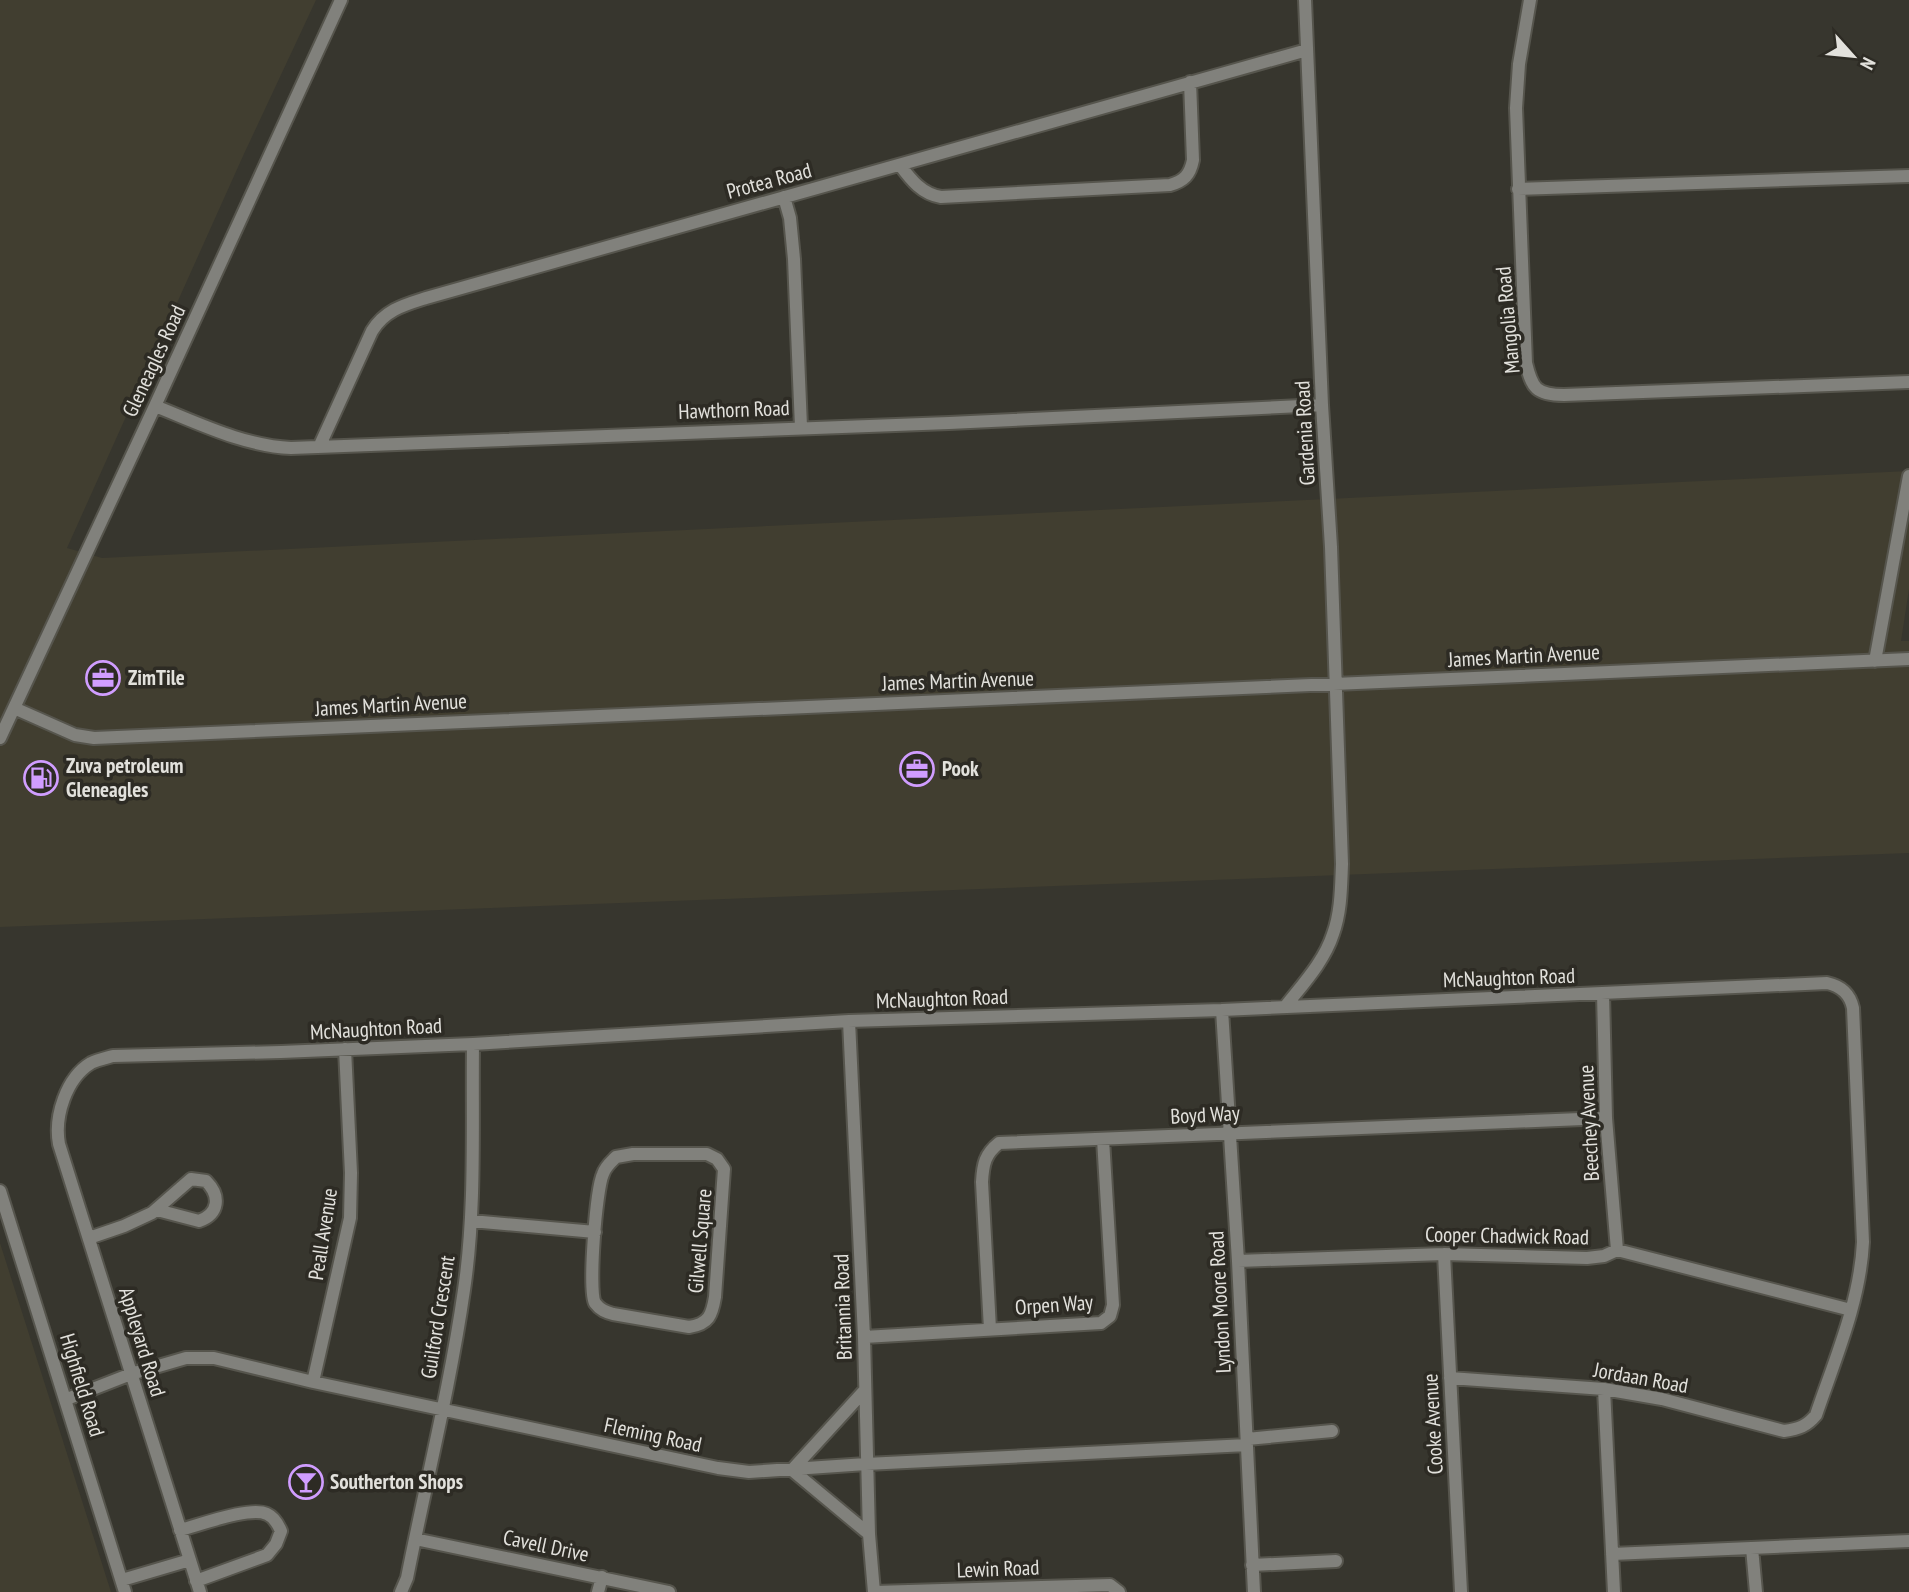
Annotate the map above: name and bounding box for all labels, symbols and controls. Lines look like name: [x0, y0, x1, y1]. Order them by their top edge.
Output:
north arrow: [1818, 21, 1888, 91]
text: N: [1855, 54, 1881, 74]
street label: Protea Road: [724, 156, 814, 205]
street label: Mangolia Road: [1489, 265, 1526, 375]
street label: Gleneagles Road: [116, 301, 191, 421]
street label: Gardenia Road: [1288, 380, 1321, 486]
street label: Hawthorn Road: [678, 394, 790, 425]
street label: James Martin Avenue: [1446, 638, 1601, 673]
office icon: ZimTile: [84, 659, 122, 697]
place label: ZimTile: [128, 664, 185, 691]
street label: James Martin Avenue: [881, 664, 1034, 697]
street label: James Martin Avenue: [313, 687, 468, 722]
office icon: Pook: [898, 750, 936, 788]
place label: Zuva petroleum Gleneagles: [66, 752, 183, 803]
place label: Pook: [942, 755, 979, 782]
fuel station icon: Zuva petroleum Gleneagles: [22, 759, 60, 797]
street label: McNaughton Road: [1442, 962, 1575, 993]
street label: McNaughton Road: [875, 983, 1008, 1014]
street label: McNaughton Road: [309, 1012, 443, 1045]
street label: Beechey Avenue: [1572, 1064, 1605, 1182]
street label: Boyd Way: [1170, 1099, 1241, 1130]
street label: Peall Avenue: [302, 1186, 343, 1282]
street label: Gilwell Square: [681, 1188, 718, 1294]
street label: Cooper Chadwick Road: [1425, 1221, 1589, 1250]
street label: Lyndon Moore Road: [1202, 1230, 1237, 1374]
street label: Guilford Crescent: [414, 1253, 461, 1380]
street label: Britannia Road: [827, 1254, 858, 1360]
street label: Appleyard Road: [113, 1284, 172, 1400]
street label: Orpen Way: [1014, 1288, 1094, 1321]
street label: Highfield Road: [54, 1330, 111, 1440]
street label: Jordaan Road: [1591, 1356, 1690, 1399]
street label: Cooke Avenue: [1416, 1373, 1449, 1475]
street label: Fleming Road: [602, 1411, 704, 1458]
bar icon: Southerton Shops: [287, 1463, 325, 1501]
place label: Southerton Shops: [330, 1468, 463, 1495]
street label: Cavell Drive: [501, 1523, 591, 1568]
street label: Lewin Road: [956, 1554, 1040, 1583]

